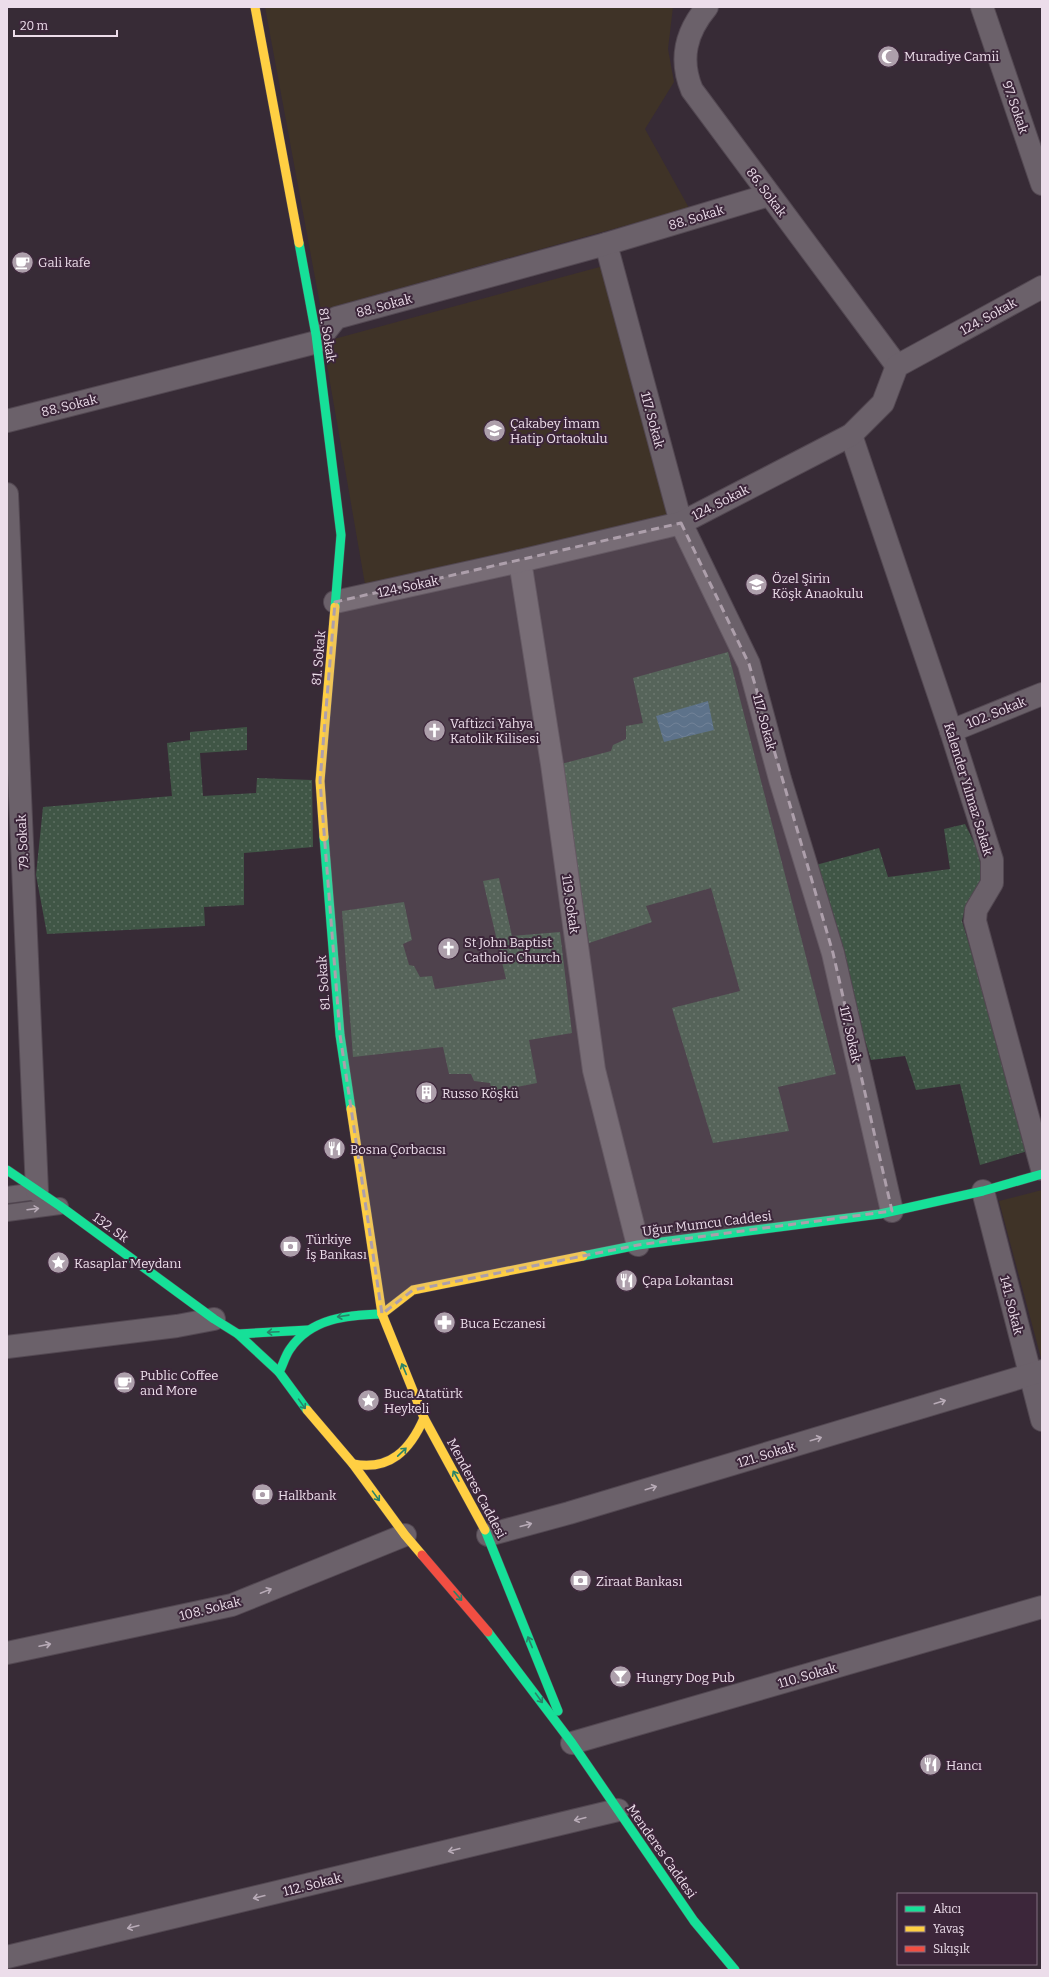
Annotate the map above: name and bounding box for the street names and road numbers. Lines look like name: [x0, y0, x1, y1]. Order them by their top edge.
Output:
street label: 97. Sokak: [1000, 79, 1032, 136]
street label: 86. Sokak: [743, 165, 790, 220]
street label: 88. Sokak: [667, 202, 726, 233]
street label: 88. Sokak: [355, 291, 414, 320]
street label: 124. Sokak: [958, 295, 1019, 338]
street label: 81. Sokak: [316, 307, 339, 364]
street label: 117. Sokak: [638, 390, 667, 451]
street label: 88. Sokak: [40, 391, 99, 420]
street label: 124. Sokak: [689, 481, 752, 523]
street label: 124. Sokak: [376, 573, 441, 600]
street label: 81. Sokak: [309, 629, 328, 686]
street label: 117. Sokak: [750, 692, 779, 753]
street label: 102. Sokak: [964, 694, 1029, 731]
street label: Kalender Yılmaz Sokak: [941, 721, 996, 858]
street label: 79. Sokak: [14, 813, 31, 870]
street label: 119. Sokak: [559, 874, 582, 935]
street label: 81. Sokak: [314, 954, 333, 1011]
street label: 117. Sokak: [837, 1004, 864, 1065]
street label: Uğur Mumcu Caddesi: [642, 1208, 773, 1239]
street label: 132. Sk: [90, 1209, 132, 1246]
street label: 141. Sokak: [997, 1274, 1026, 1337]
street label: Menderes Caddesi: [444, 1436, 509, 1541]
street label: 121. Sokak: [735, 1438, 797, 1470]
street label: 108. Sokak: [178, 1593, 243, 1623]
street label: 110. Sokak: [776, 1660, 839, 1691]
street label: Menderes Caddesi: [624, 1802, 700, 1901]
street label: 112. Sokak: [281, 1870, 343, 1899]

